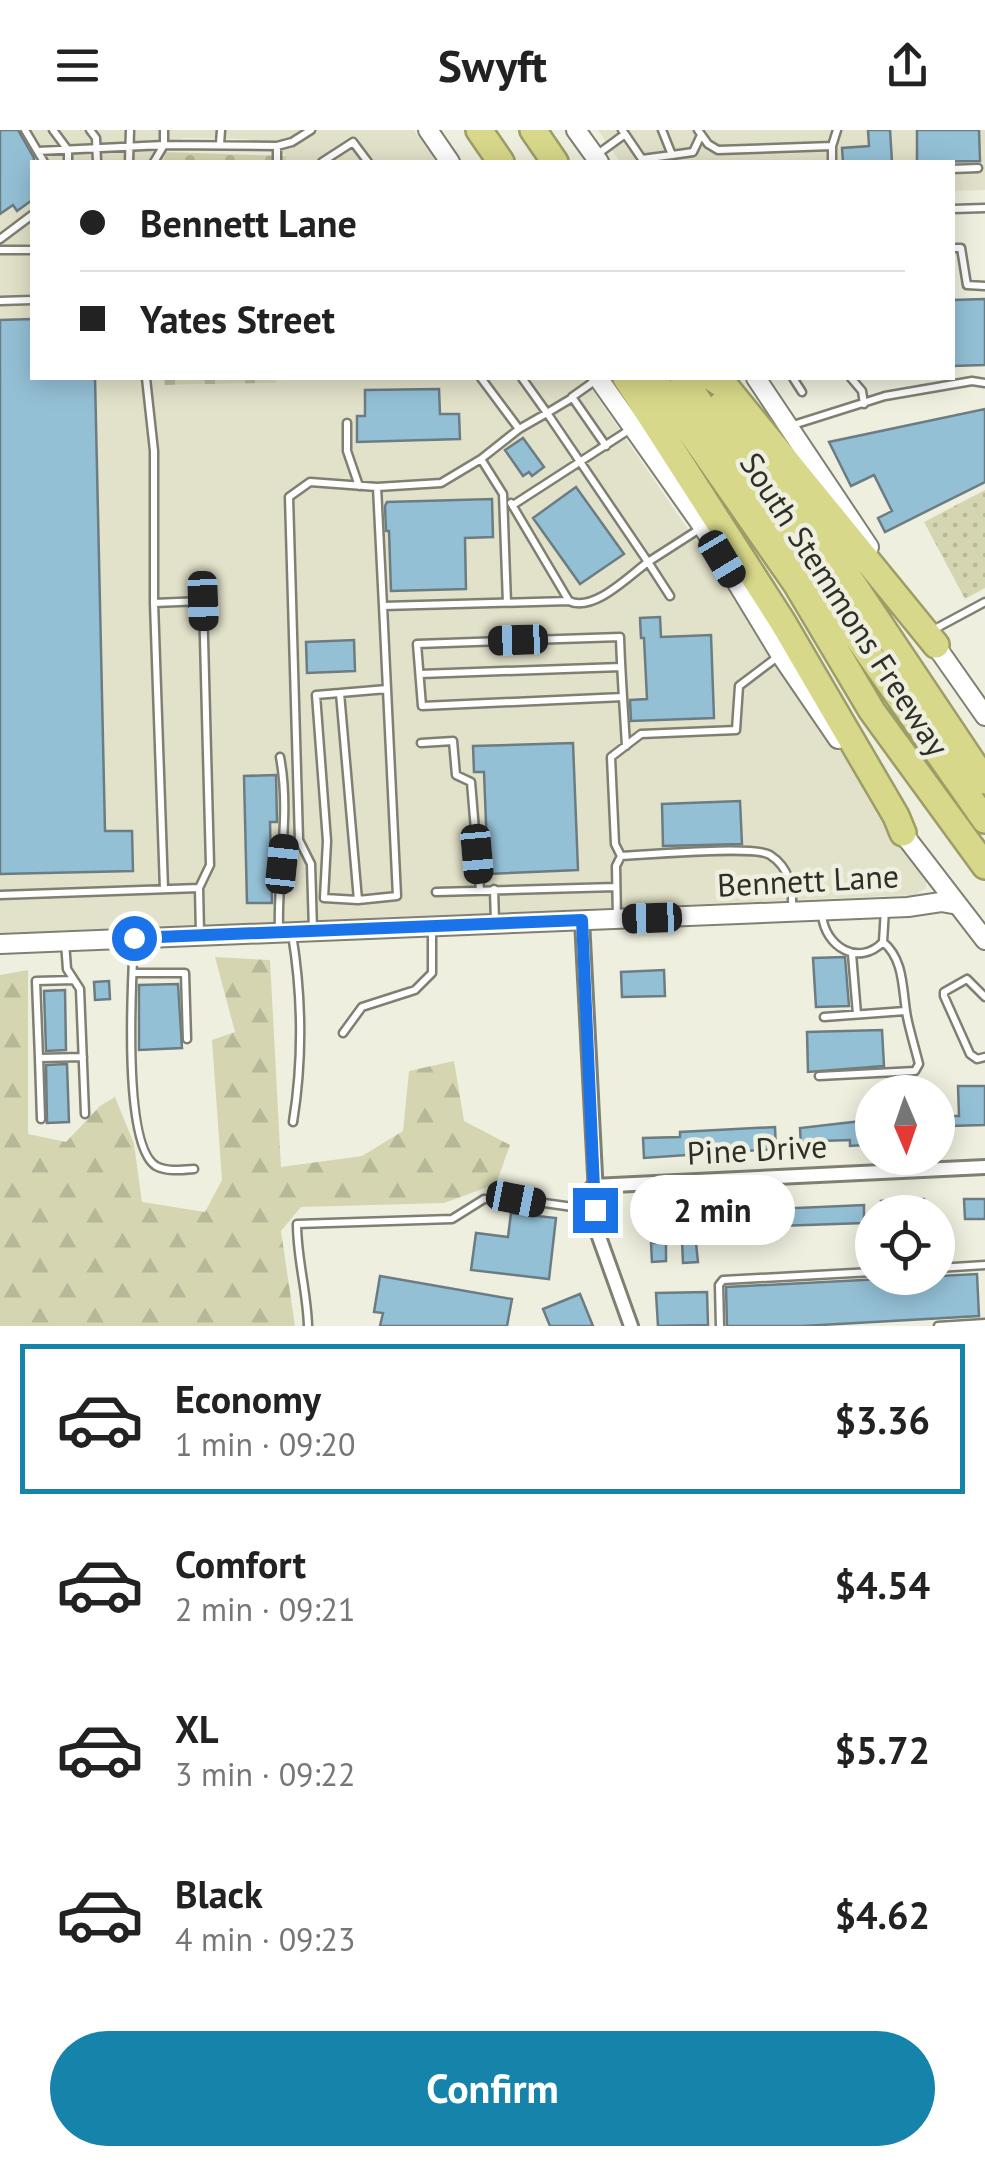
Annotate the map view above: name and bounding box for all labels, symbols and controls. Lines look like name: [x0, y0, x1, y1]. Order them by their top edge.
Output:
text: Swyft: [438, 36, 547, 94]
icon: menu: [50, 38, 105, 93]
icon: share: [880, 38, 935, 93]
text: Bennett Lane: [140, 198, 357, 247]
text: Yates Street: [140, 294, 335, 343]
street label: South Stemmons Freeway: [731, 444, 959, 764]
car: [694, 526, 750, 592]
car: [187, 570, 219, 632]
car: [487, 624, 549, 656]
car: [459, 823, 495, 885]
car: [264, 833, 300, 895]
street label: Bennett Lane: [716, 854, 900, 906]
car: [621, 902, 683, 934]
route start: [112, 916, 157, 961]
north arrow: [855, 1075, 955, 1175]
map controls: [855, 1075, 955, 1295]
street label: Pine Drive: [686, 1124, 828, 1174]
callout: 2 min: [630, 1175, 795, 1245]
car: [484, 1179, 548, 1219]
route end: [573, 1188, 618, 1233]
text: 2 min: [673, 1189, 752, 1231]
button: locate: [855, 1195, 955, 1295]
icon: car: [55, 1374, 145, 1464]
text: Economy: [175, 1374, 321, 1423]
text: $3.36: [834, 1395, 930, 1444]
text: 1 min · 09:20: [175, 1423, 355, 1465]
icon: car: [55, 1539, 145, 1629]
text: Comfort: [175, 1539, 306, 1588]
text: $4.54: [834, 1560, 930, 1609]
text: 2 min · 09:21: [175, 1588, 355, 1630]
icon: car: [55, 1704, 145, 1794]
text: XL: [175, 1704, 219, 1753]
text: $5.72: [834, 1725, 930, 1774]
text: 3 min · 09:22: [175, 1753, 355, 1795]
icon: car: [55, 1869, 145, 1959]
text: Black: [175, 1869, 263, 1918]
text: $4.62: [834, 1890, 930, 1939]
text: 4 min · 09:23: [175, 1918, 355, 1960]
button: Confirm: [50, 2031, 935, 2146]

